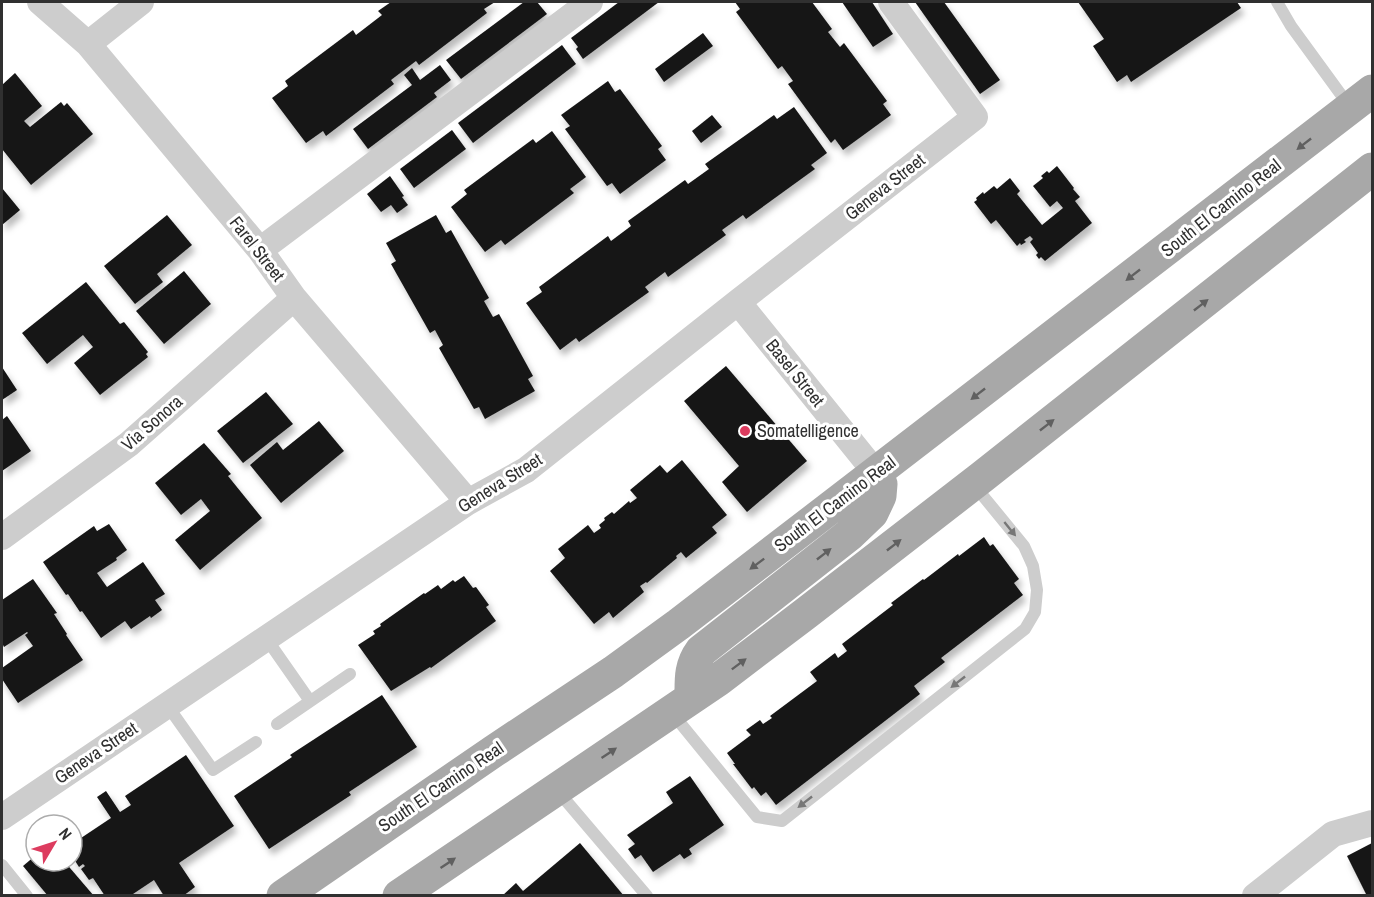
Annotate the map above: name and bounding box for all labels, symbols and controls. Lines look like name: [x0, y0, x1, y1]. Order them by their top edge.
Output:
one-way arrow: [1296, 137, 1312, 150]
street label: Geneva Street: [839, 147, 930, 226]
street label: South El Camino Real: [1155, 153, 1286, 262]
street label: Farel Street: [224, 211, 291, 286]
one-way arrow: [1125, 269, 1141, 282]
one-way arrow: [1193, 299, 1209, 312]
street label: Basel Street: [760, 334, 830, 412]
one-way arrow: [971, 388, 986, 400]
street label: Via Sonora: [116, 389, 188, 456]
place label: Somatelligence: [757, 418, 859, 443]
one-way arrow: [1040, 420, 1055, 432]
marker: Somatelligence: [738, 424, 752, 438]
street label: Geneva Street: [453, 447, 547, 518]
street label: South El Camino Real: [769, 450, 901, 558]
one-way arrow: [1003, 521, 1016, 536]
one-way arrow: [886, 540, 901, 552]
one-way arrow: [817, 549, 832, 561]
one-way arrow: [749, 558, 765, 570]
one-way arrow: [731, 658, 746, 670]
one-way arrow: [951, 675, 966, 687]
street label: Geneva Street: [49, 716, 142, 790]
street label: South El Camino Real: [373, 735, 508, 838]
one-way arrow: [600, 747, 616, 759]
one-way arrow: [798, 796, 813, 808]
north arrow: [24, 813, 84, 873]
text: N: [54, 823, 77, 844]
one-way arrow: [439, 857, 455, 869]

